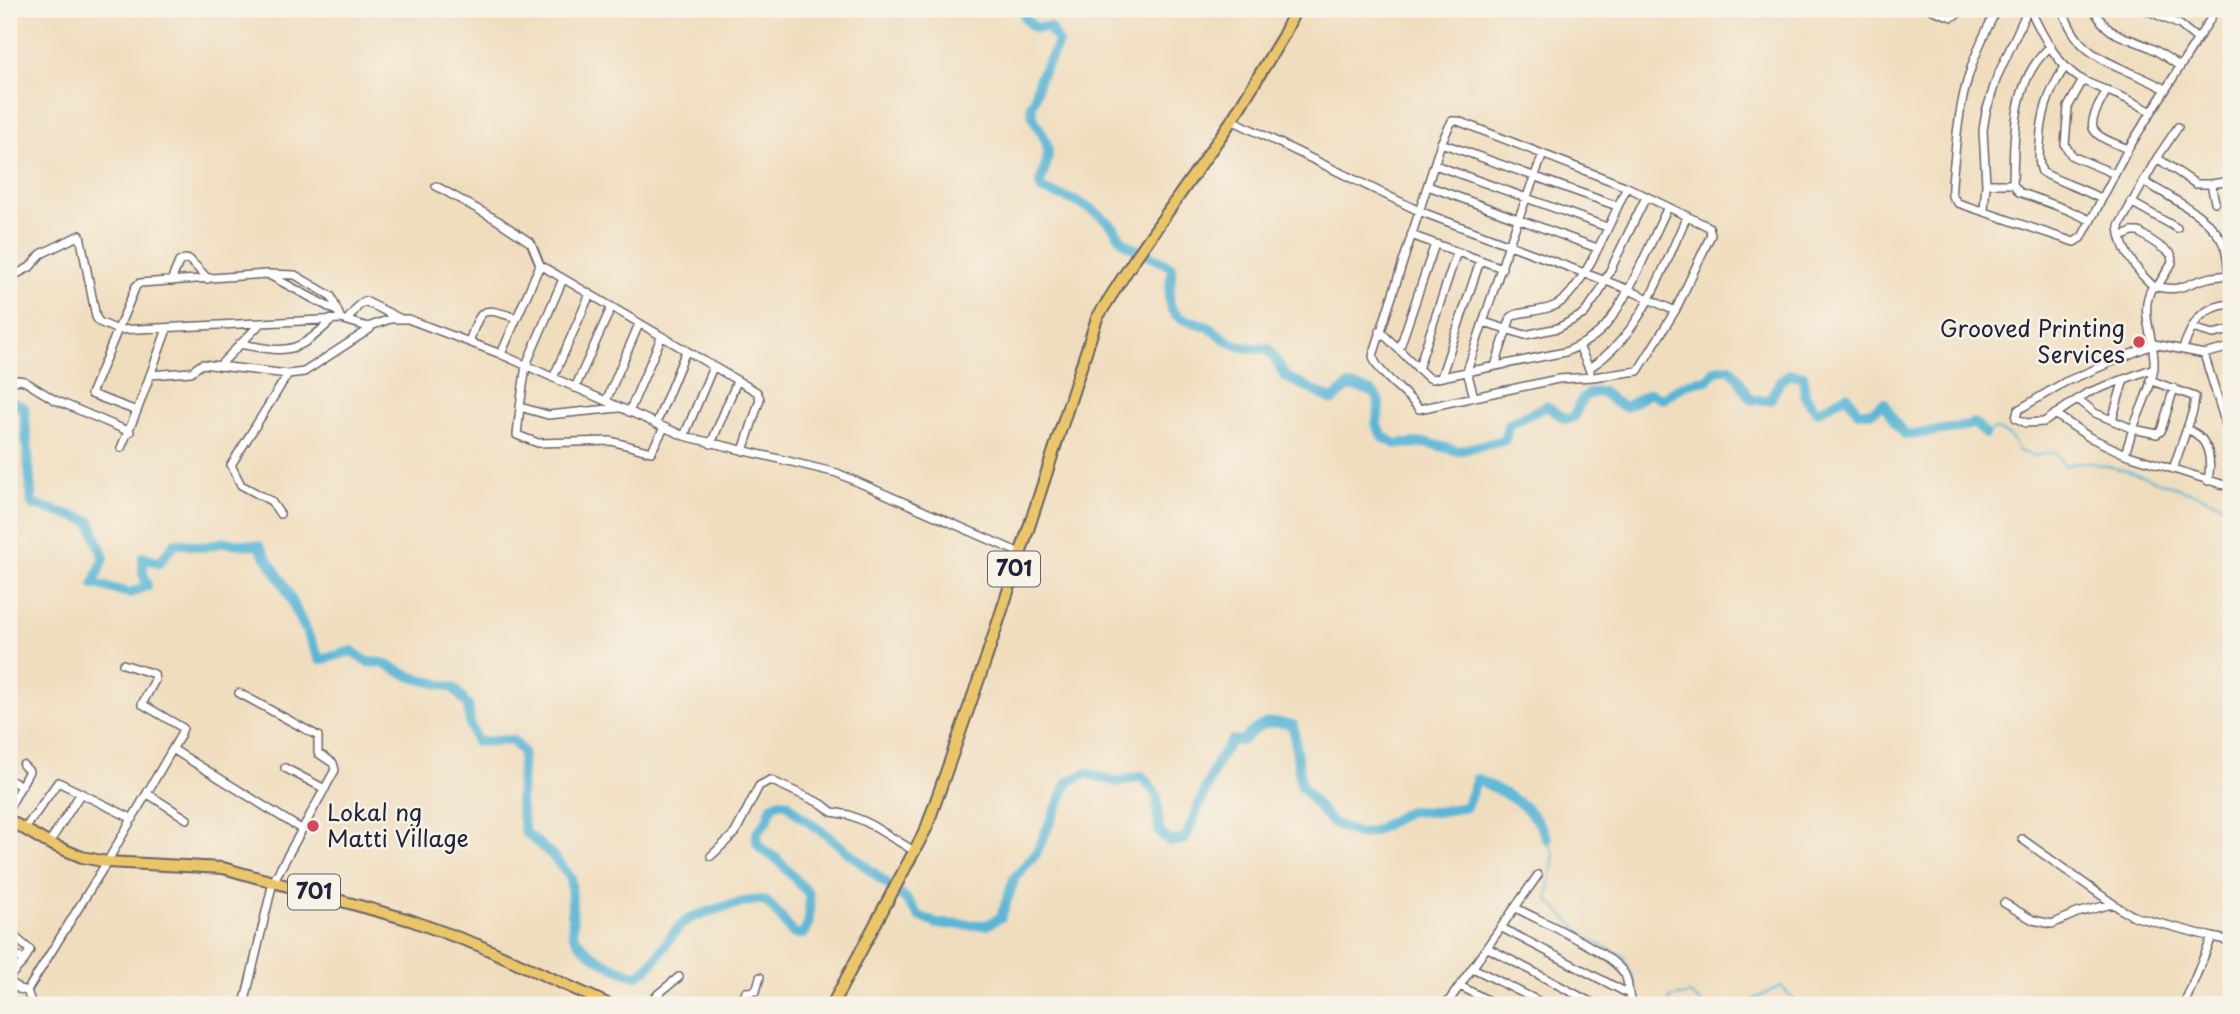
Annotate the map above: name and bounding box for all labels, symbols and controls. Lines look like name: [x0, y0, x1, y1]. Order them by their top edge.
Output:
place label: Grooved Printing Services: [1940, 310, 2125, 371]
marker: Grooved Printing Services: [2131, 334, 2147, 350]
road number: 701: [988, 552, 1040, 586]
place label: Lokal ng Matti Village: [327, 794, 469, 855]
marker: Lokal ng Matti Village: [305, 818, 321, 834]
road number: 701: [288, 874, 340, 910]

